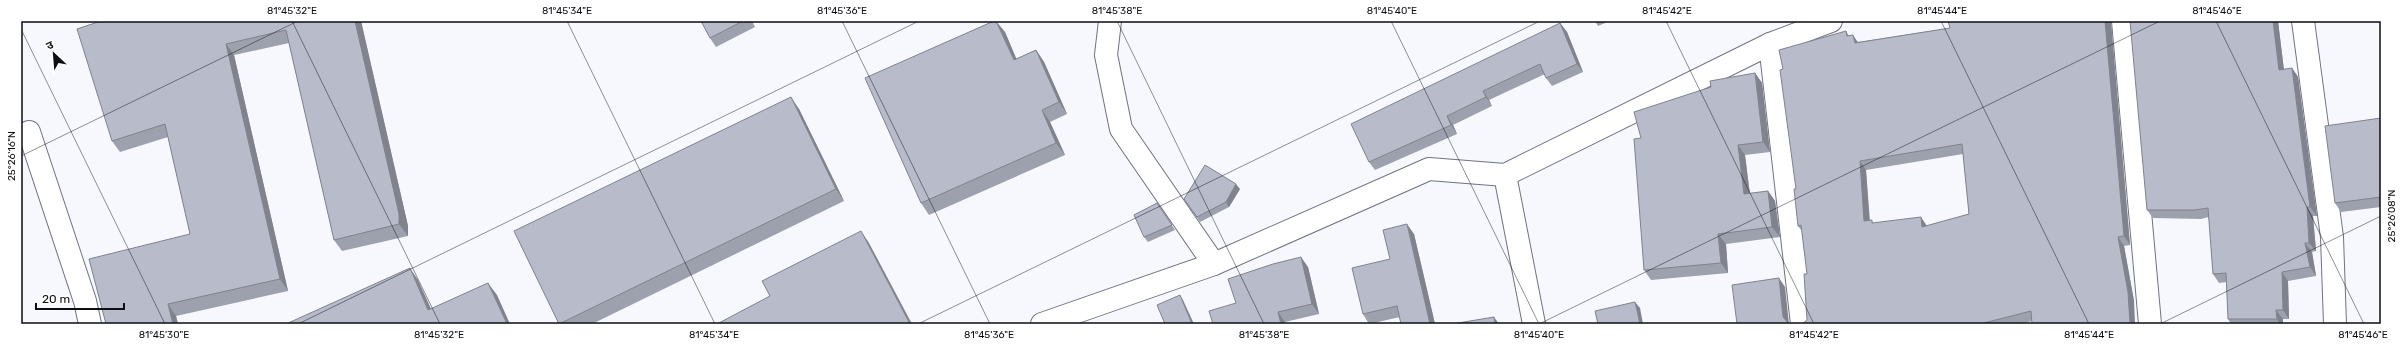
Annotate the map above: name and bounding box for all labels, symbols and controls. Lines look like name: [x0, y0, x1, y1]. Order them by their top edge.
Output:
text: 81°45'32"E: [267, 5, 317, 17]
text: 81°45'34"E: [542, 5, 592, 17]
text: 81°45'36"E: [817, 5, 867, 17]
text: 81°45'38"E: [1092, 5, 1142, 17]
text: 81°45'40"E: [1367, 5, 1417, 17]
text: 81°45'42"E: [1642, 5, 1692, 17]
text: 81°45'44"E: [1917, 5, 1967, 17]
text: 81°45'46"E: [2192, 5, 2242, 17]
north arrow: [34, 34, 74, 74]
text: उ: [44, 38, 56, 53]
text: 25°26'16"N: [6, 131, 18, 181]
text: 25°26'08"N: [2386, 190, 2398, 242]
scale bar: [36, 285, 124, 311]
text: 20 m: [42, 292, 70, 306]
text: 81°45'30"E: [139, 329, 189, 341]
text: 81°45'32"E: [414, 329, 464, 341]
text: 81°45'34"E: [689, 329, 739, 341]
text: 81°45'36"E: [964, 329, 1014, 341]
text: 81°45'38"E: [1239, 329, 1289, 341]
text: 81°45'40"E: [1514, 329, 1564, 341]
text: 81°45'42"E: [1789, 329, 1839, 341]
text: 81°45'44"E: [2064, 329, 2114, 341]
text: 81°45'46"E: [2338, 329, 2388, 341]

